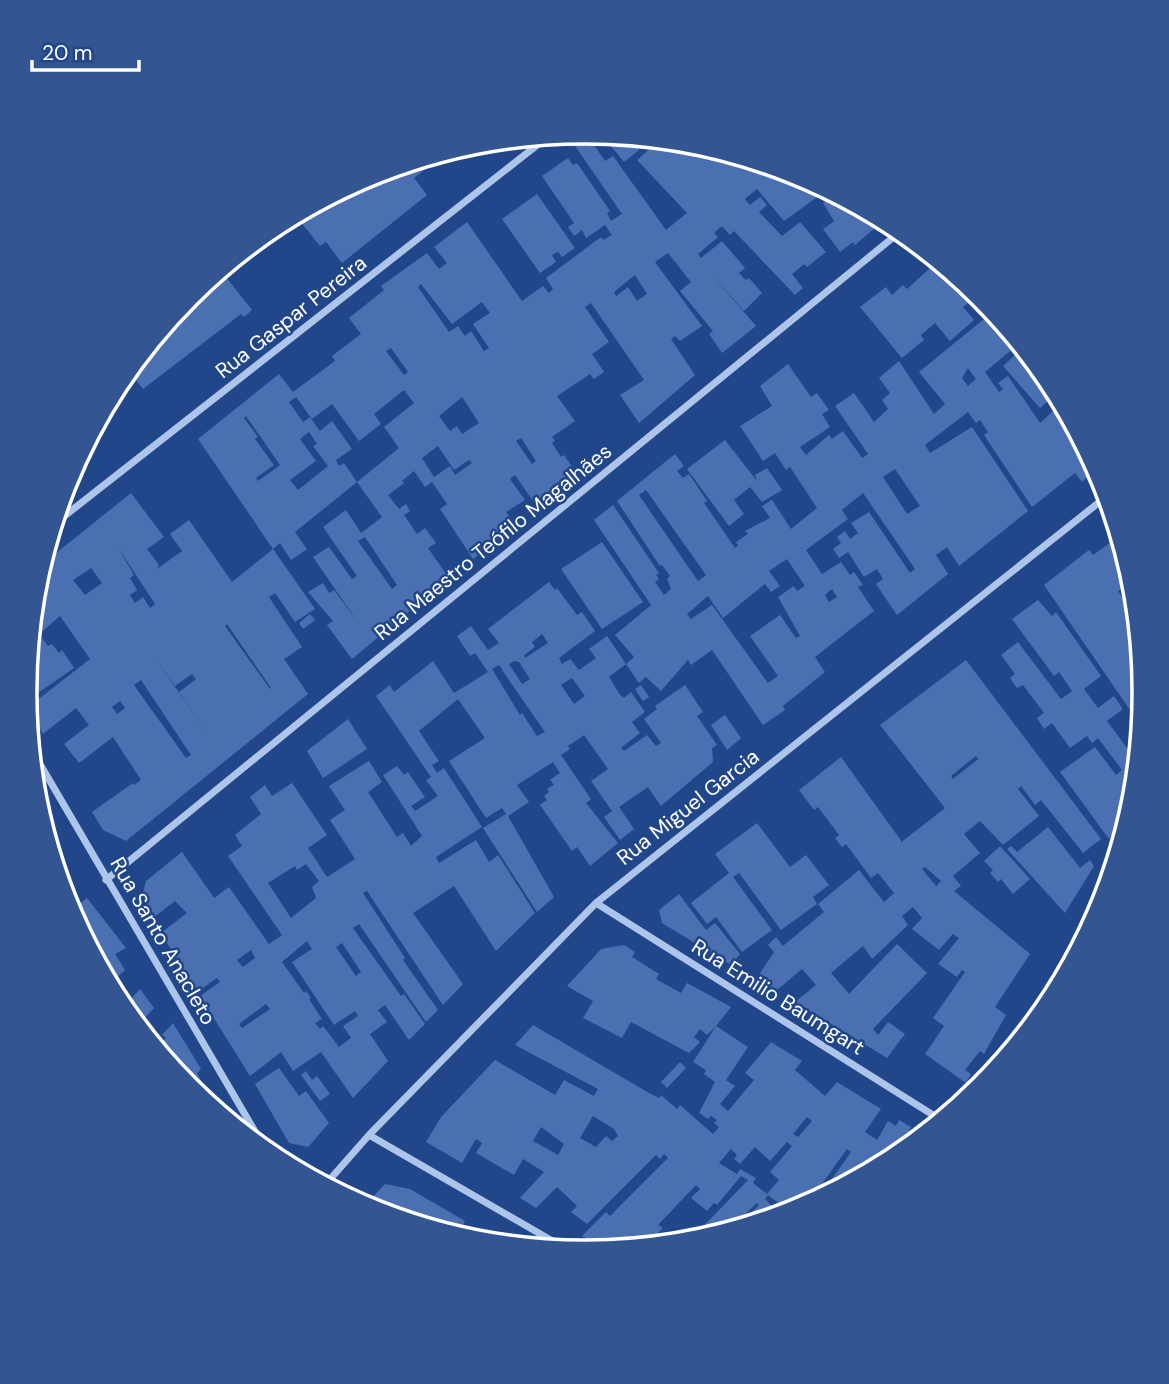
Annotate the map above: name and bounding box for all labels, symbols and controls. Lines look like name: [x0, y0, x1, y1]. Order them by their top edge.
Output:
scale bar: [32, 28, 138, 72]
text: 20 m: [42, 39, 93, 67]
street label: Rua Gaspar Pereira: [210, 249, 372, 385]
street label: Rua Maestro Teófilo Magalhães: [368, 437, 618, 647]
street label: Rua Miguel Garcia: [611, 743, 765, 871]
street label: Rua Santo Anacleto: [104, 852, 222, 1030]
street label: Rua Emilio Baumgart: [686, 932, 870, 1062]

